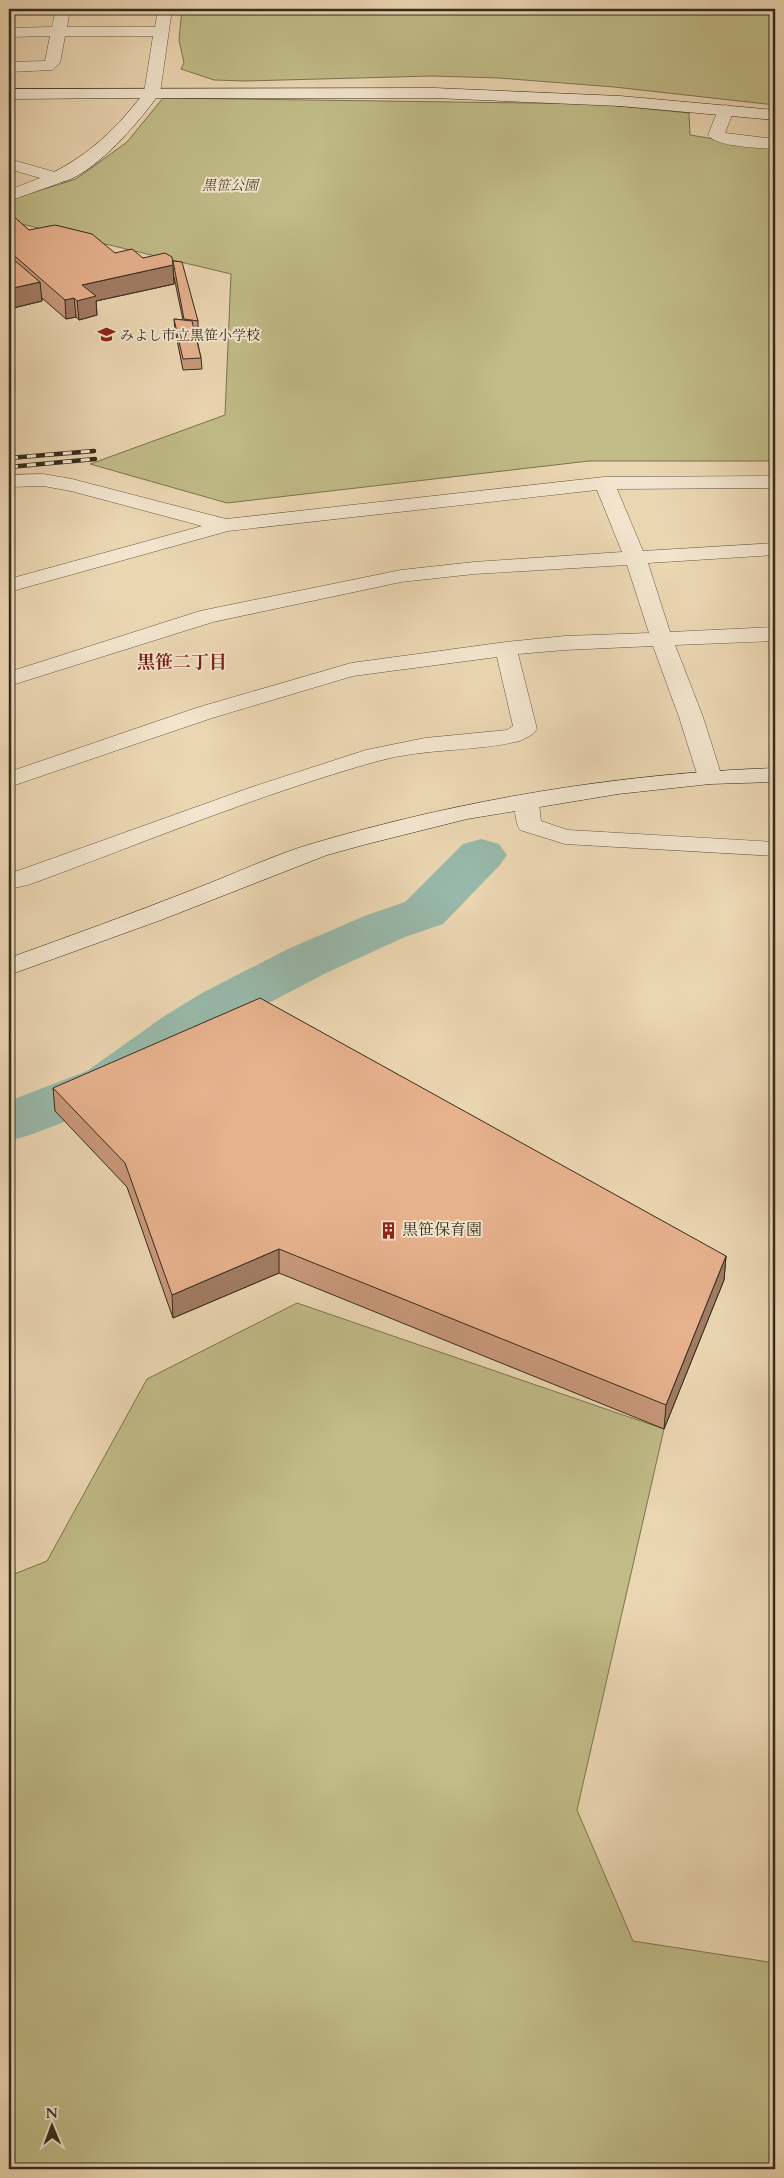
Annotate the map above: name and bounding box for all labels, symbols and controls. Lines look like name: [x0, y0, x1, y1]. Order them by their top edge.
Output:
park label: 黒笹公園: [202, 176, 260, 195]
school or university icon: みよし市立黒笹小学校: [96, 325, 116, 345]
place label: みよし市立黒笹小学校: [120, 326, 260, 345]
district label: 黒笹二丁目: [137, 650, 227, 675]
place label: 黒笹保育園: [402, 1219, 482, 1241]
building icon: 黒笹保育園: [378, 1220, 398, 1240]
north arrow: [28, 2100, 78, 2150]
text: N: [46, 2104, 58, 2123]

